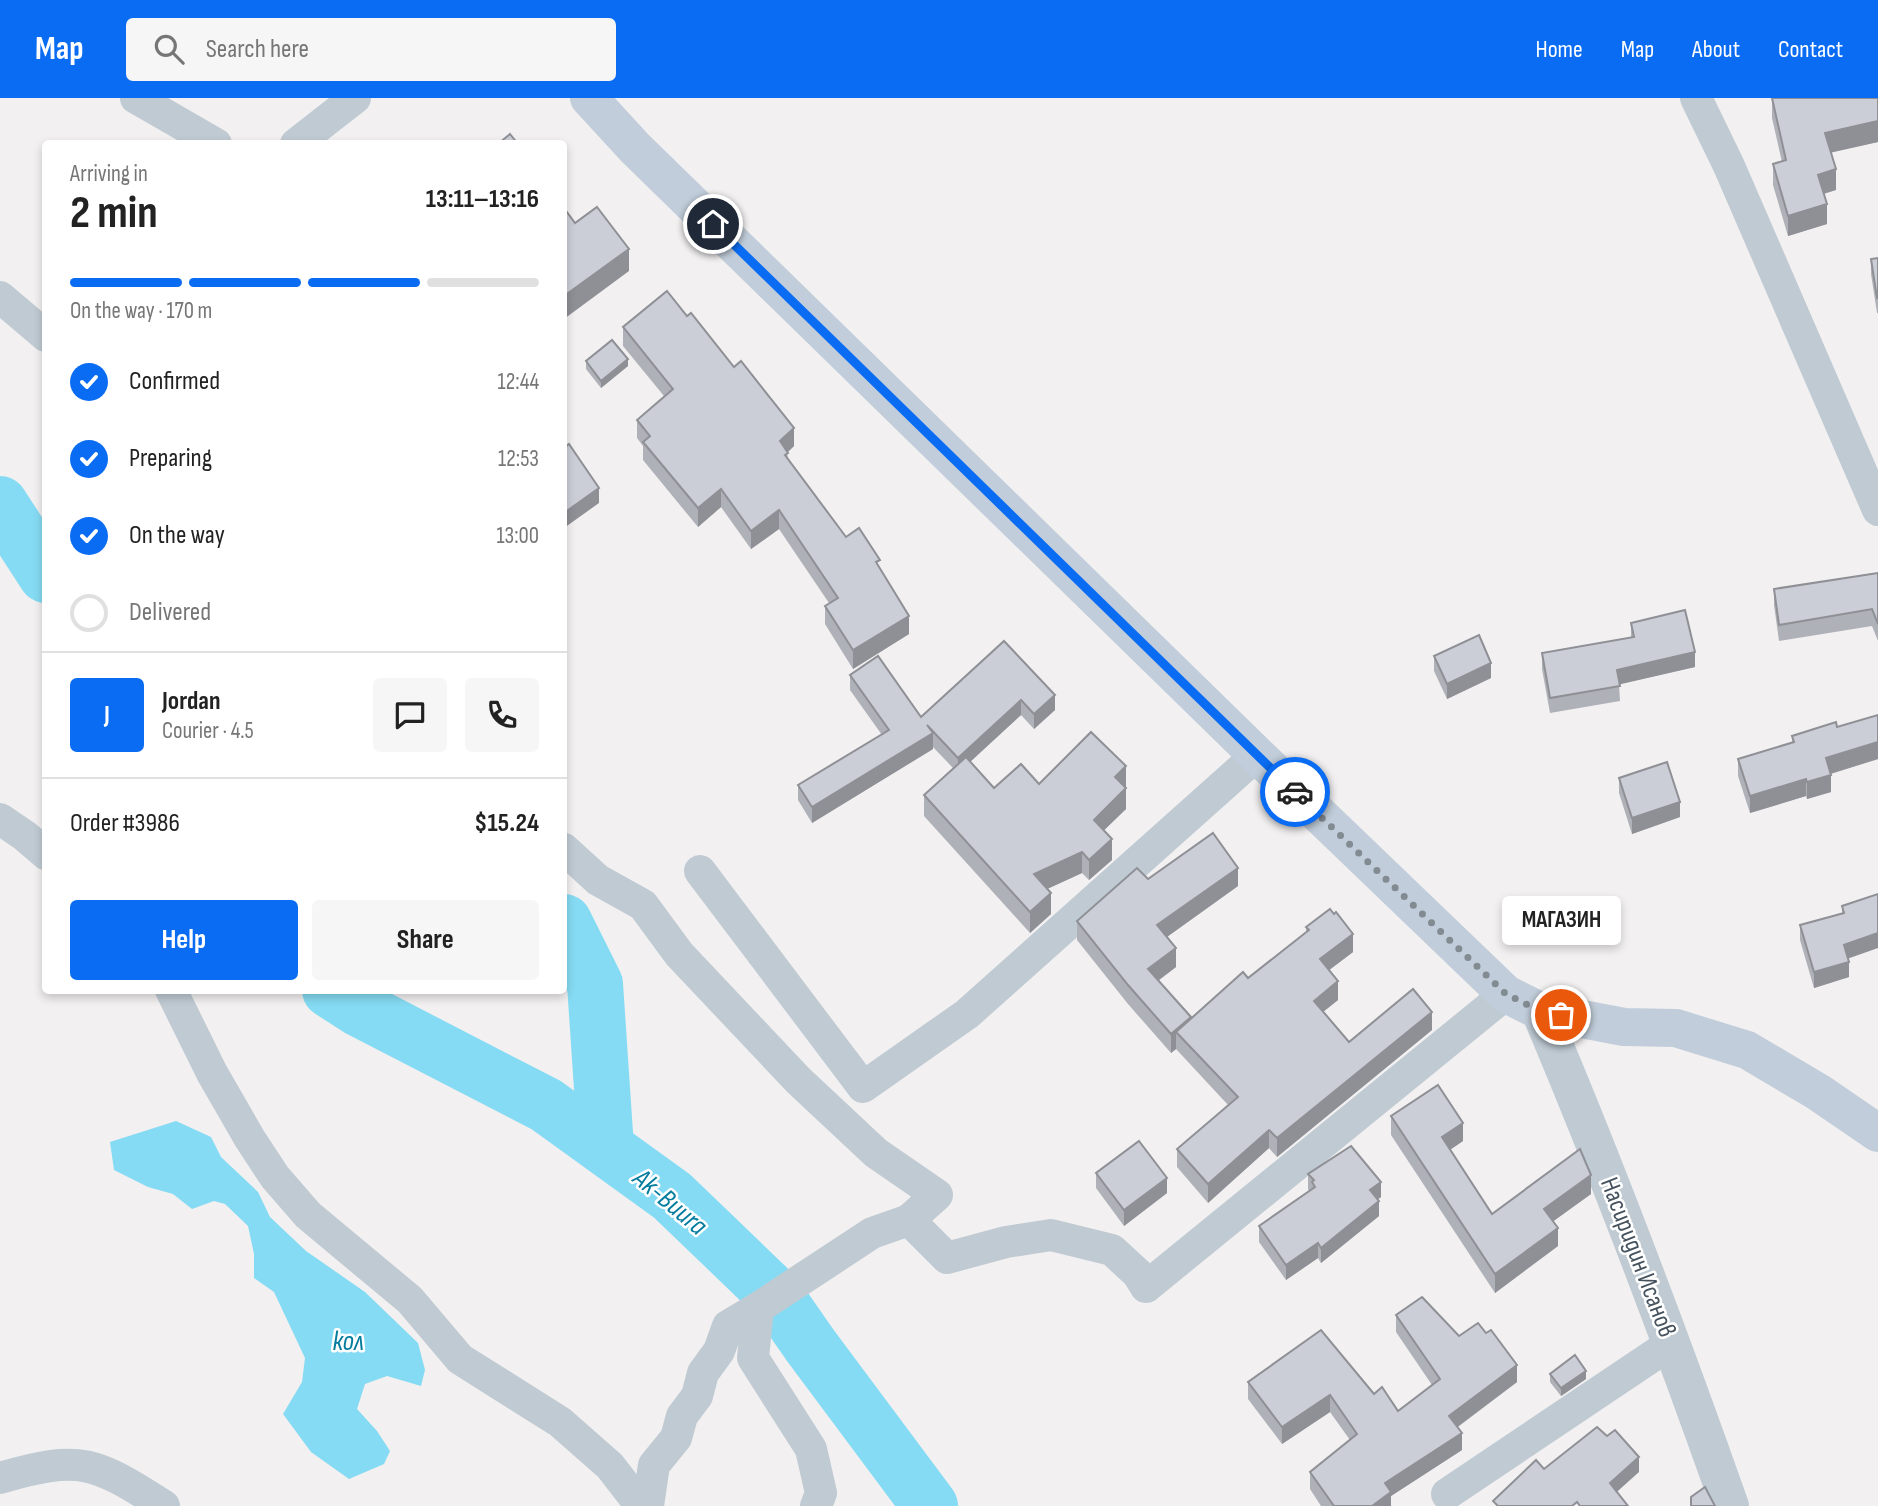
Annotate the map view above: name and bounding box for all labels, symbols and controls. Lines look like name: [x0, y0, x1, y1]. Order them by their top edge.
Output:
search box: [126, 18, 616, 81]
text: Map: [35, 29, 84, 69]
icon: search: [150, 30, 188, 68]
text: Search here: [206, 34, 309, 65]
text: Home: [1535, 35, 1583, 64]
text: Map: [1621, 35, 1654, 64]
text: About: [1692, 35, 1740, 64]
text: Contact: [1778, 35, 1843, 64]
text: Arriving in: [70, 160, 148, 188]
text: 13:11–13:16: [426, 184, 539, 215]
text: 2 min: [70, 186, 158, 241]
pin: [683, 194, 743, 254]
icon: home: [694, 205, 732, 243]
text: On the way · 170 m: [70, 297, 212, 325]
icon: check: [70, 363, 108, 401]
text: Confirmed: [129, 366, 220, 397]
text: 12:44: [498, 368, 539, 396]
icon: check: [70, 440, 108, 478]
text: Preparing: [129, 443, 212, 474]
text: 12:53: [498, 445, 539, 473]
icon: check: [70, 517, 108, 555]
text: On the way: [129, 520, 225, 551]
text: 13:00: [496, 522, 539, 550]
text: Delivered: [129, 597, 211, 628]
button: chat: [373, 678, 447, 752]
button: phone: [465, 678, 539, 752]
text: Jordan: [162, 686, 220, 717]
text: J: [104, 700, 110, 731]
text: Courier · 4.5: [162, 717, 254, 745]
courier: [1260, 757, 1330, 827]
icon: car: [1276, 773, 1314, 811]
text: Order #3986: [70, 808, 180, 839]
text: $15.24: [474, 808, 539, 839]
callout: МАГАЗИН: [1502, 896, 1620, 945]
button: Help: [70, 900, 298, 980]
button: Share: [312, 900, 539, 980]
text: МАГАЗИН: [1522, 906, 1601, 934]
pin: [1531, 985, 1591, 1045]
icon: bag: [1542, 996, 1580, 1034]
water label: Ak-Buura: [626, 1161, 714, 1243]
street label: Насиридин Исанов: [1593, 1173, 1682, 1342]
water label: кол: [332, 1325, 364, 1358]

